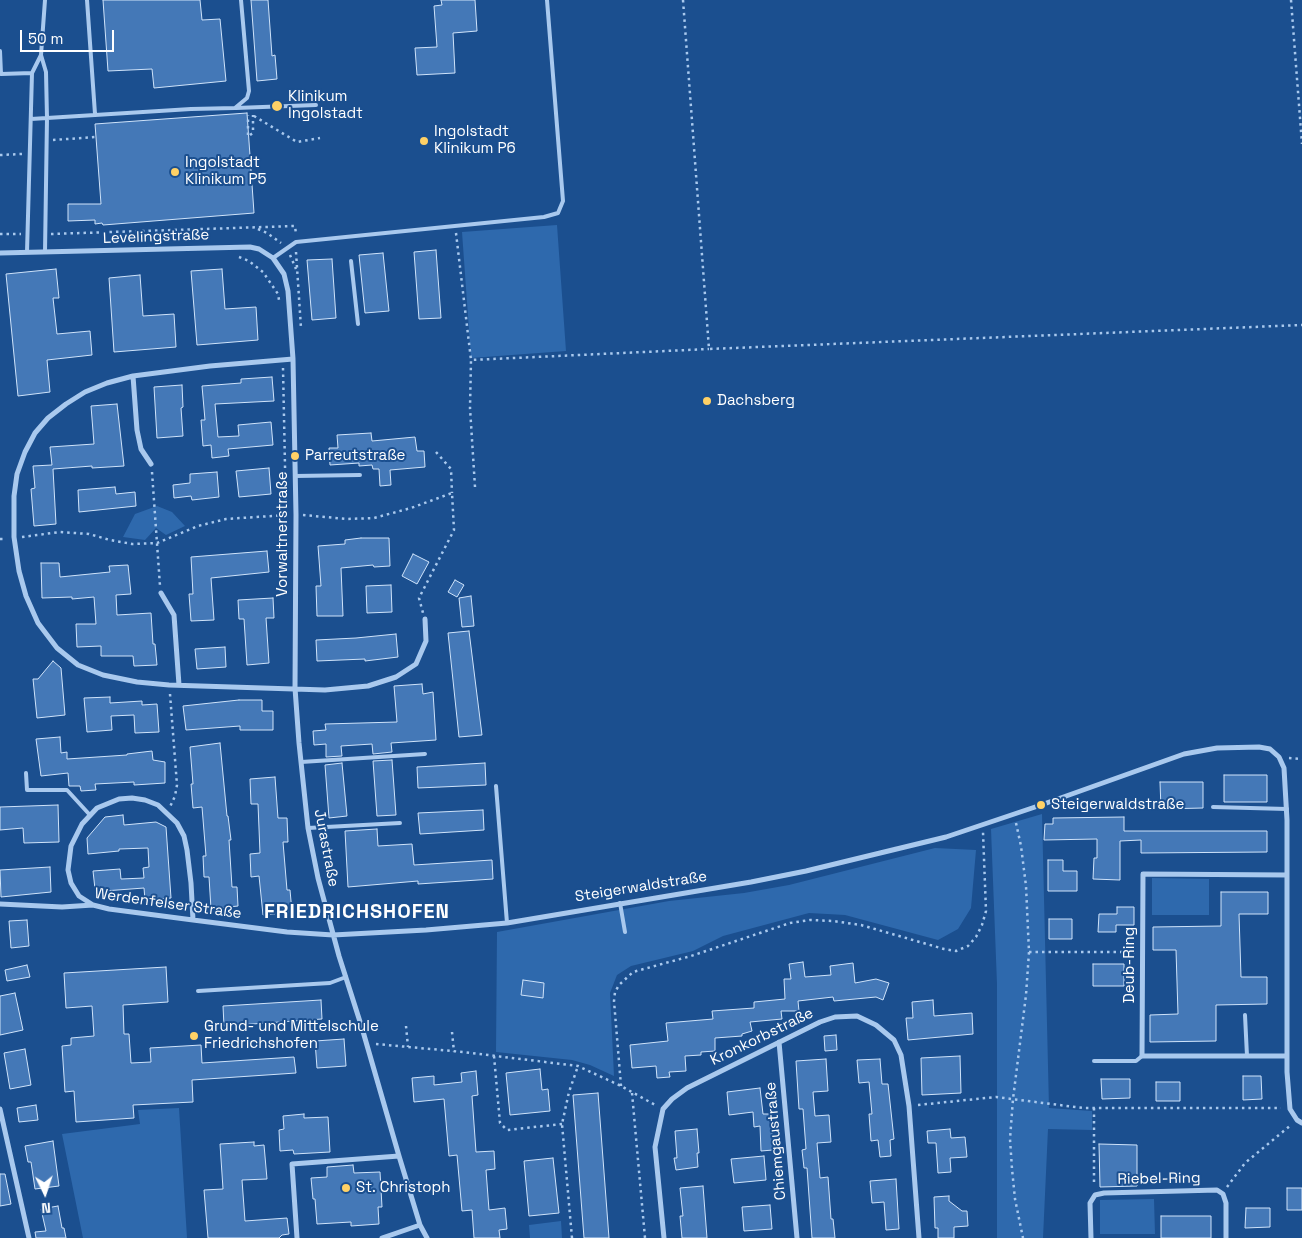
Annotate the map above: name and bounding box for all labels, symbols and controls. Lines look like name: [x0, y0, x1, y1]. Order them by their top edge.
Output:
scale bar: [22, 20, 116, 52]
text: 50 m: [28, 29, 63, 48]
place label: Klinikum Ingolstadt: [288, 88, 363, 123]
marker: Klinikum Ingolstadt: [270, 99, 284, 113]
place label: Ingolstadt Klinikum P6: [434, 123, 516, 158]
marker: Ingolstadt Klinikum P6: [418, 135, 430, 147]
place label: Ingolstadt Klinikum P5: [185, 154, 266, 189]
marker: Ingolstadt Klinikum P5: [169, 166, 181, 178]
street label: Levelingstraße: [102, 226, 210, 248]
place label: Dachsberg: [717, 392, 795, 410]
marker: Dachsberg: [701, 395, 713, 407]
place label: Parreutstraße: [305, 447, 405, 465]
marker: Parreutstraße: [289, 450, 301, 462]
street label: Vorwaltnerstraße: [274, 471, 292, 597]
place label: Steigerwaldstraße: [1051, 796, 1184, 814]
marker: Steigerwaldstraße: [1035, 799, 1047, 811]
street label: Jurastraße: [310, 808, 342, 888]
street label: Steigerwaldstraße: [574, 868, 708, 906]
street label: Werdenfelser Straße: [93, 885, 243, 923]
district label: FRIEDRICHSHOFEN: [262, 901, 452, 925]
street label: Deub-Ring: [1121, 927, 1139, 1003]
street label: Kronkorbstraße: [708, 1004, 816, 1070]
place label: Grund- und Mittelschule Friedrichshofen: [204, 1018, 379, 1053]
marker: Grund- und Mittelschule Friedrichshofen: [188, 1030, 200, 1042]
street label: Chiemgaustraße: [762, 1081, 790, 1201]
north arrow: [20, 1168, 70, 1218]
street label: Riebel-Ring: [1117, 1169, 1201, 1189]
place label: St. Christoph: [356, 1179, 450, 1197]
marker: St. Christoph: [340, 1182, 352, 1194]
text: N: [41, 1199, 51, 1217]

